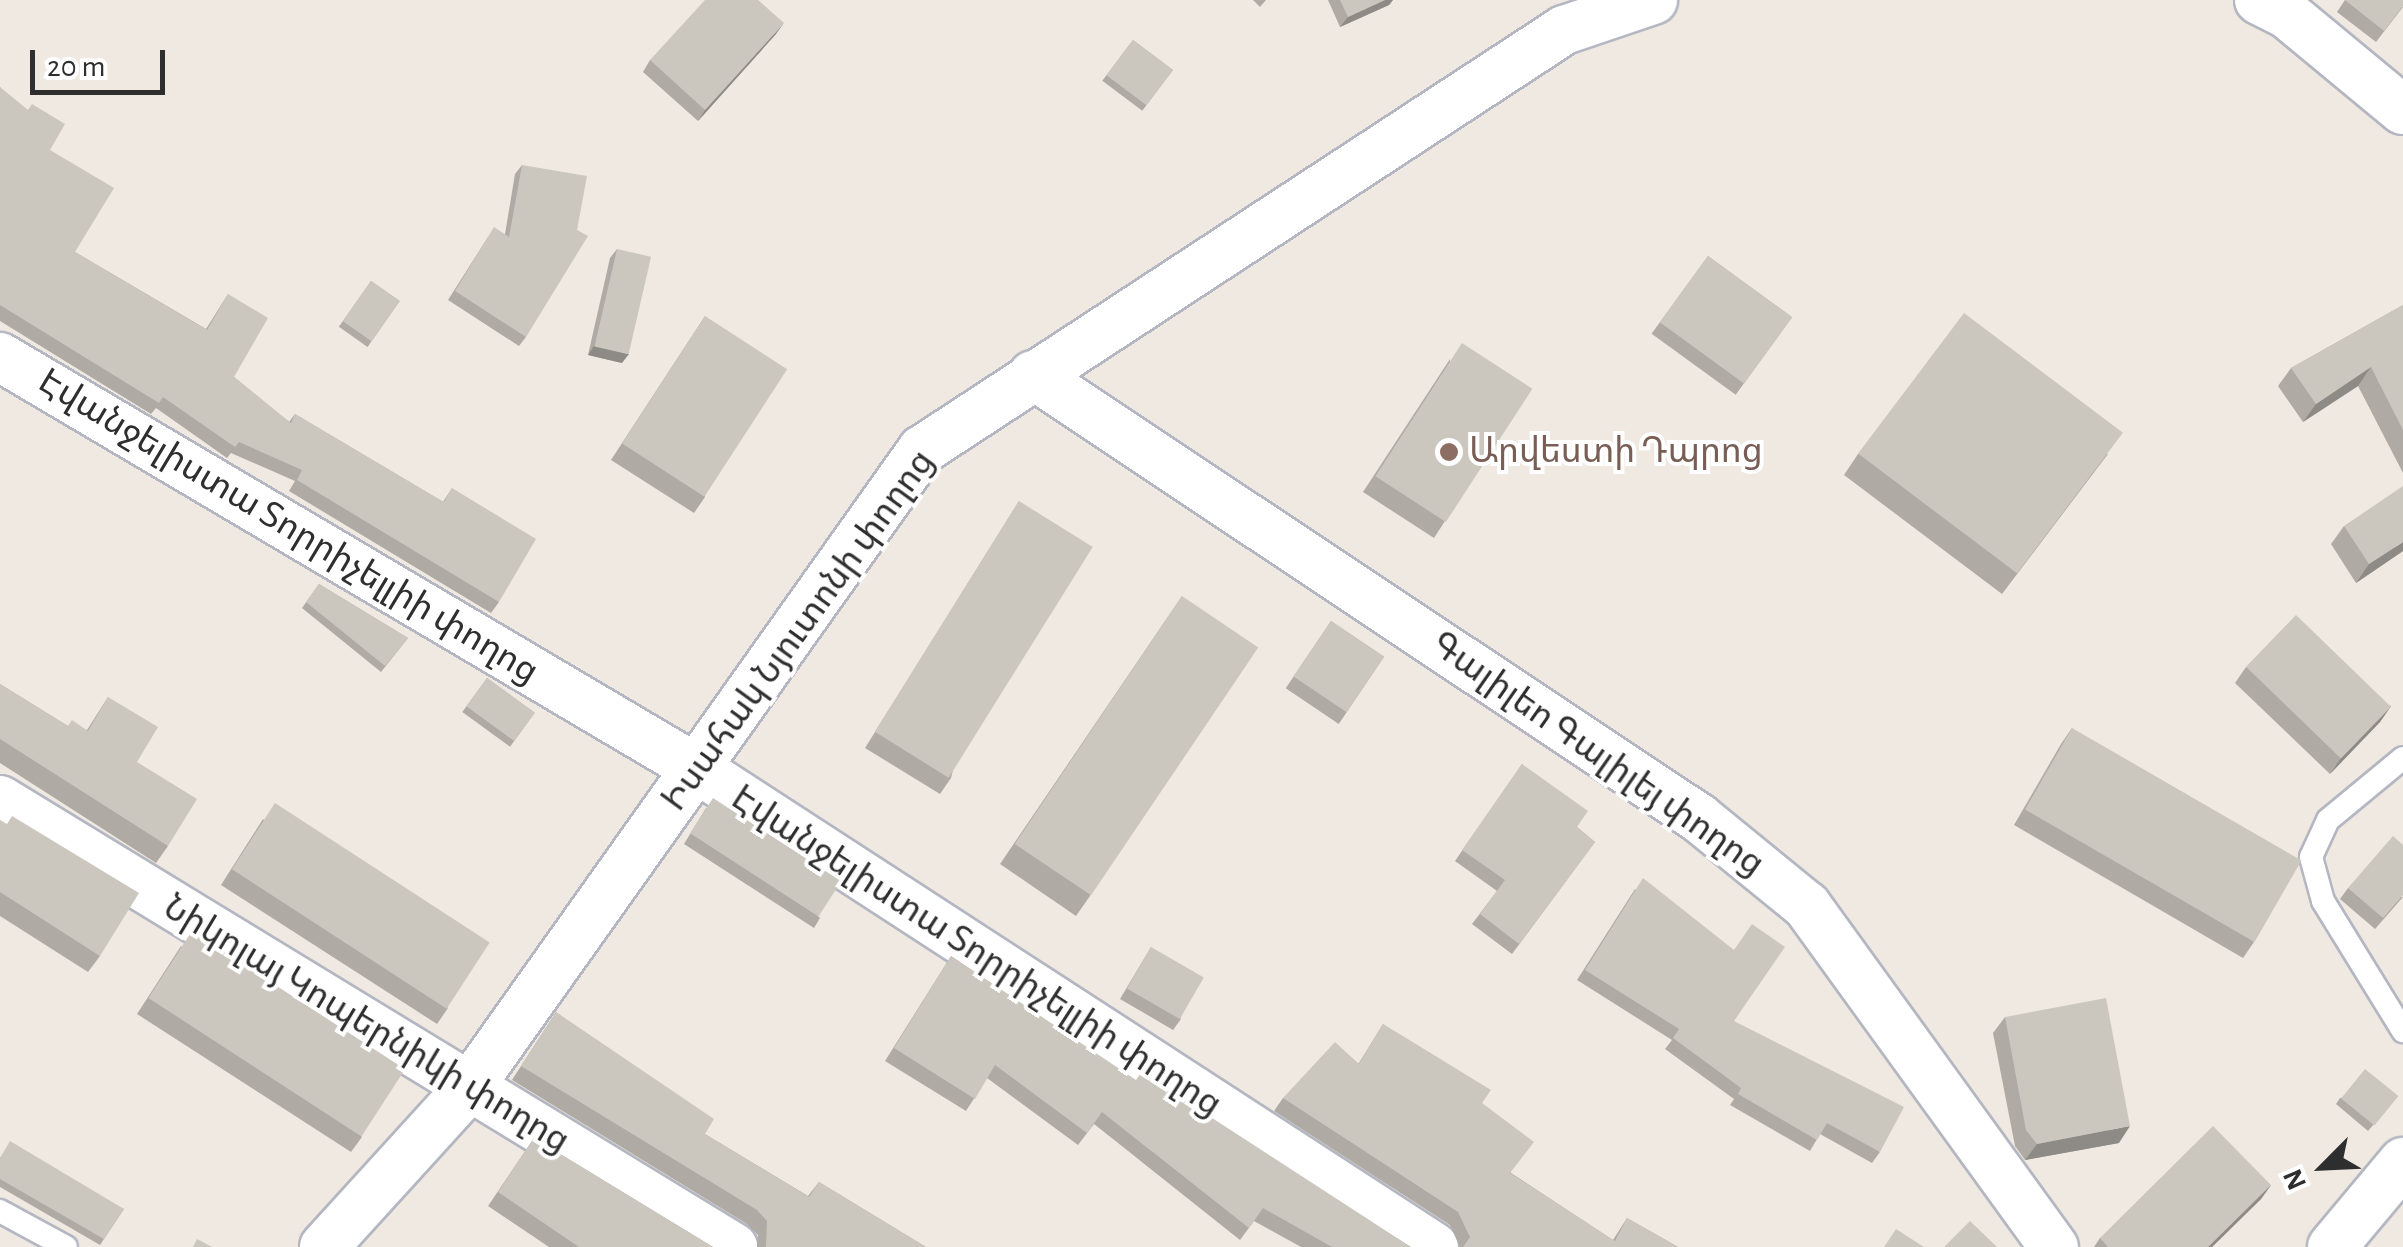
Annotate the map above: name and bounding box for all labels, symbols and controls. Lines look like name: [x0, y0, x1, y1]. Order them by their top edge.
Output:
scale bar: [35, 30, 170, 92]
text: 20 m: [47, 52, 105, 82]
street label: Էվանջելիստա Տորրիչելլիի փողոց: [30, 361, 546, 693]
place label: Արվեստի Դպրոց: [1469, 431, 1763, 473]
marker: Արվեստի Դպրոց: [1438, 441, 1460, 463]
street label: Իսահակ Նյուտոնի փողոց: [654, 442, 944, 820]
street label: Գալիլեո Գալիլեյ փողոց: [1422, 624, 1772, 886]
street label: Էվանջելիստա Տորրիչելլիի փողոց: [723, 778, 1229, 1126]
street label: Նիկոլայ Կոպերնիկի փողոց: [156, 887, 576, 1163]
north arrow: [2273, 1117, 2373, 1217]
text: N: [2279, 1165, 2312, 1194]

